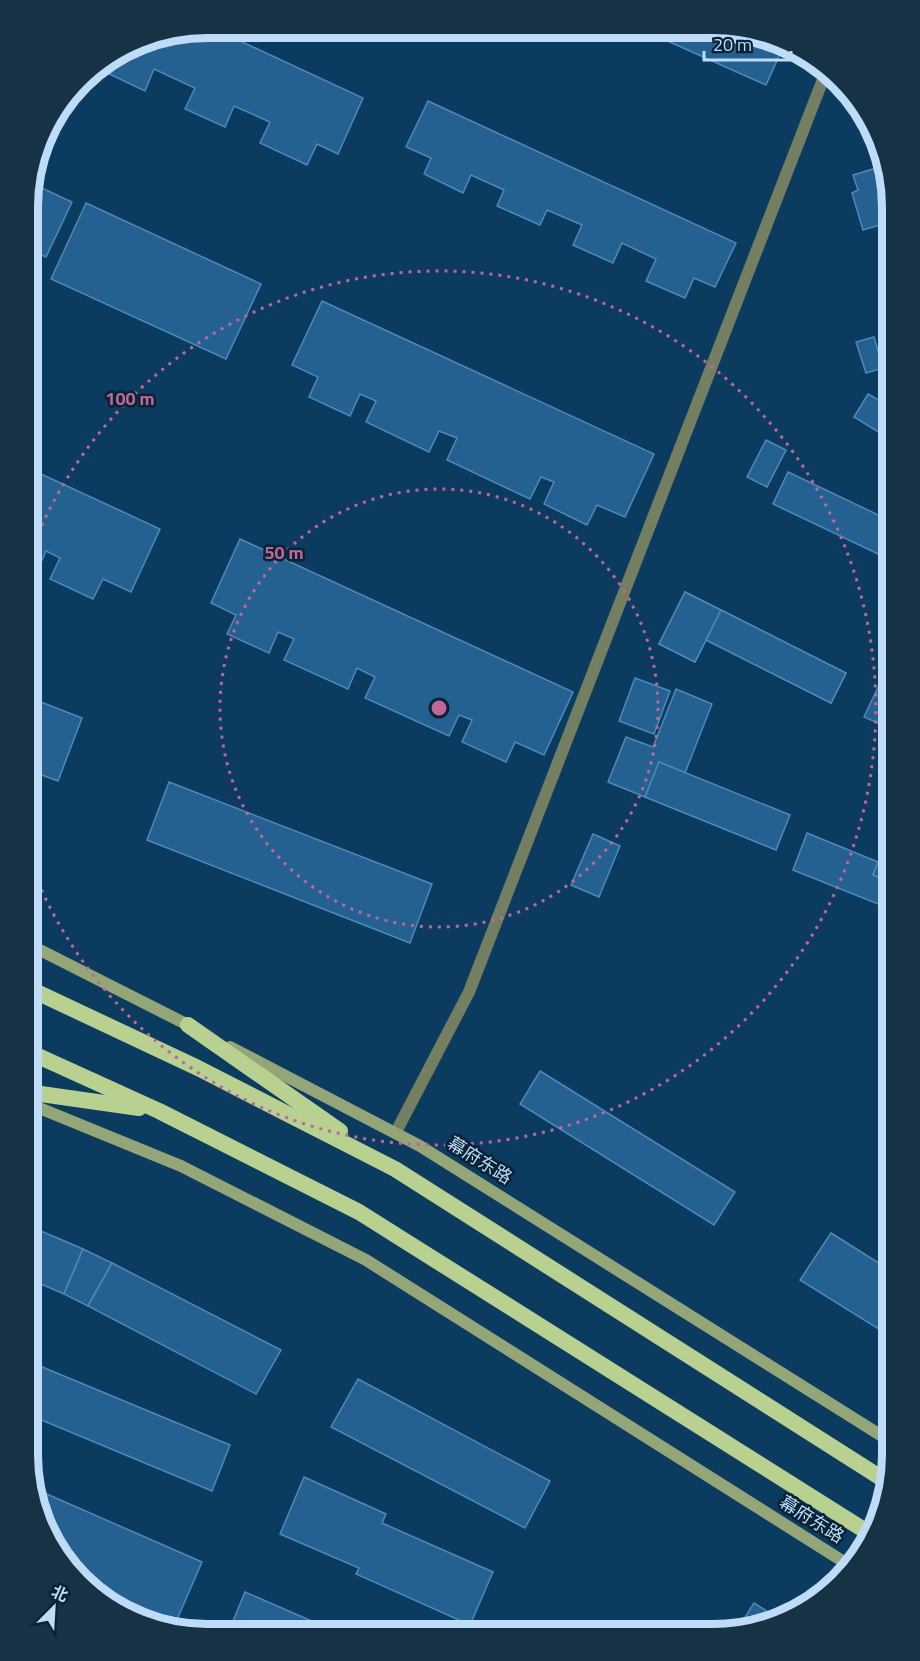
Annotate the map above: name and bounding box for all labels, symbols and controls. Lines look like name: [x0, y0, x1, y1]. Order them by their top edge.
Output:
scale bar: [704, 24, 791, 62]
text: 20 m: [713, 31, 752, 58]
text: 100 m: [105, 385, 155, 412]
text: 50 m: [264, 539, 304, 566]
centre of rings: [429, 698, 449, 718]
street label: 幕府东路: [442, 1129, 518, 1191]
street label: 幕府东路: [774, 1488, 850, 1550]
north arrow: [24, 1577, 84, 1637]
text: 北: [48, 1579, 72, 1608]

